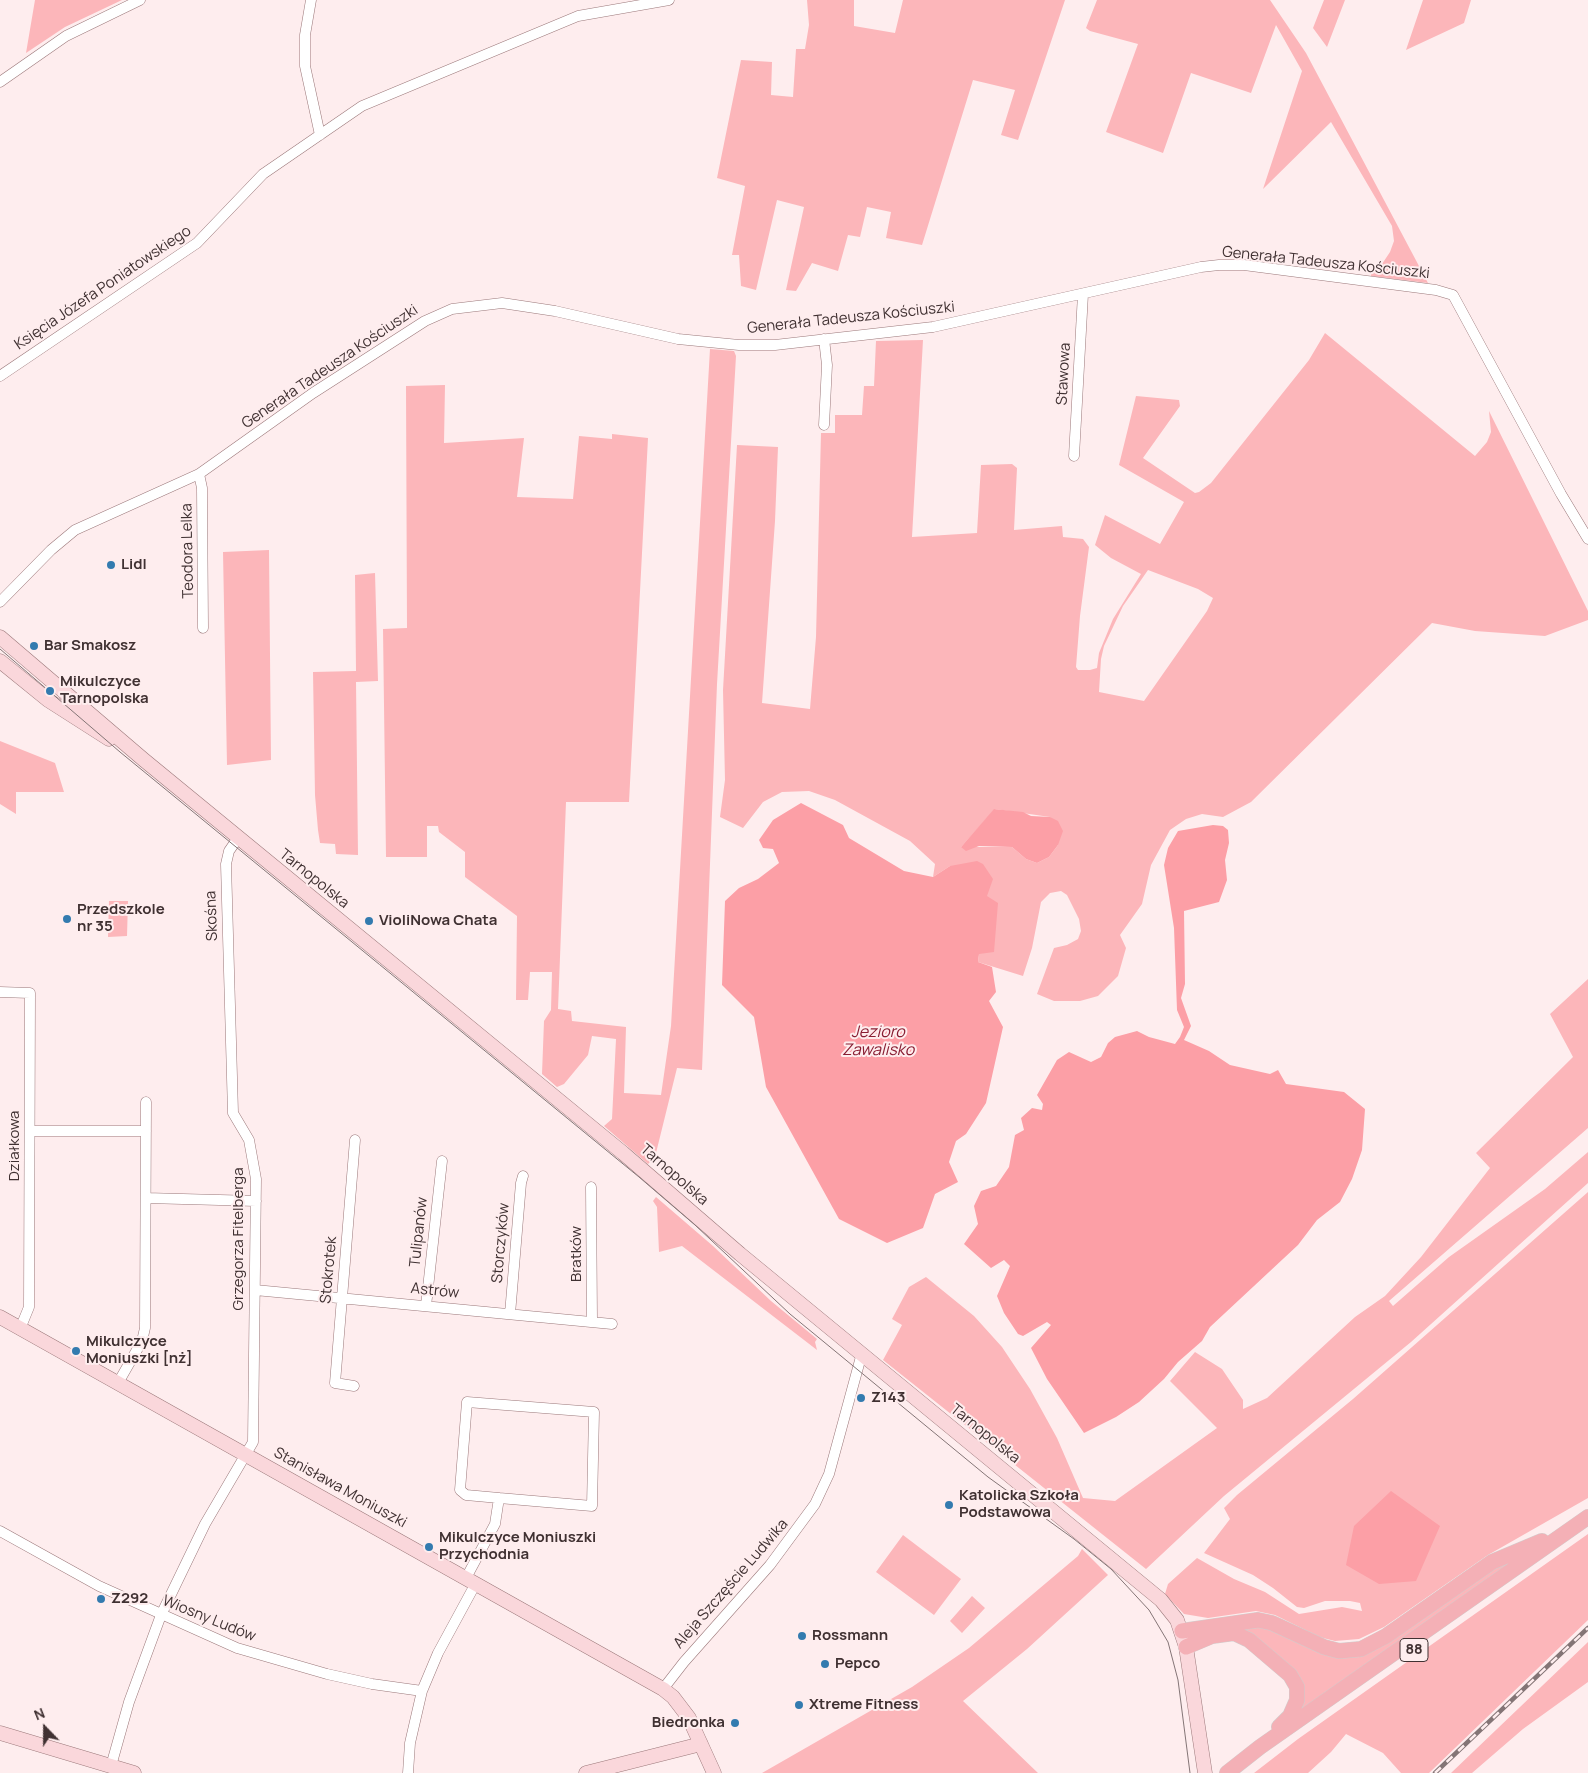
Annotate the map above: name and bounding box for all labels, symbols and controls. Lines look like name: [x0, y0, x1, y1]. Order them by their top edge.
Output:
street label: Księcia Józefa Poniatowskiego: [11, 222, 195, 354]
street label: Generała Tadeusza Kościuszki: [1221, 243, 1431, 283]
street label: Generała Tadeusza Kościuszki: [746, 298, 956, 338]
street label: Generała Tadeusza Kościuszki: [239, 301, 421, 433]
street label: Stawowa: [1053, 342, 1075, 406]
street label: Teodora Lelka: [178, 503, 198, 599]
place label: Lidl: [121, 556, 147, 574]
marker: Lidl: [105, 559, 117, 571]
place label: Bar Smakosz: [44, 637, 136, 655]
marker: Bar Smakosz: [28, 640, 40, 652]
place label: Mikulczyce Tarnopolska: [60, 673, 149, 708]
marker: Mikulczyce Tarnopolska: [44, 685, 56, 697]
street label: Tarnopolska: [276, 845, 352, 913]
street label: Skośna: [202, 890, 222, 942]
place label: Przedszkole nr 35: [77, 901, 165, 936]
place label: VioliNowa Chata: [379, 912, 497, 930]
marker: Przedszkole nr 35: [61, 913, 73, 925]
marker: VioliNowa Chata: [363, 915, 375, 927]
water label: Jezioro Zawalisko: [842, 1023, 914, 1061]
street label: Działkowa: [6, 1111, 24, 1181]
street label: Tarnopolska: [636, 1141, 712, 1209]
street label: Grzegorza Fitelberga: [230, 1167, 248, 1311]
street label: Tulipanów: [406, 1196, 432, 1268]
street label: Storczyków: [489, 1202, 513, 1284]
street label: Bratków: [568, 1226, 586, 1282]
street label: Stokrotek: [317, 1236, 341, 1304]
street label: Astrów: [410, 1280, 460, 1302]
place label: Mikulczyce Moniuszki [nż]: [86, 1333, 193, 1368]
marker: Mikulczyce Moniuszki [nż]: [70, 1345, 82, 1357]
place label: Z143: [871, 1389, 905, 1407]
marker: Z143: [855, 1392, 867, 1404]
street label: Tarnopolska: [947, 1400, 1023, 1468]
street label: Stanisława Moniuszki: [270, 1444, 410, 1532]
place label: Katolicka Szkoła Podstawowa: [959, 1487, 1079, 1522]
marker: Katolicka Szkoła Podstawowa: [943, 1499, 955, 1511]
street label: Aleja Szczęście Ludwika: [670, 1516, 792, 1652]
place label: Mikulczyce Moniuszki Przychodnia: [439, 1529, 596, 1564]
marker: Mikulczyce Moniuszki Przychodnia: [423, 1541, 435, 1553]
place label: Z292: [111, 1590, 148, 1608]
street label: Wiosny Ludów: [160, 1592, 258, 1646]
marker: Z292: [95, 1593, 107, 1605]
place label: Rossmann: [812, 1627, 888, 1645]
marker: Rossmann: [796, 1630, 808, 1642]
road number: 88: [1400, 1638, 1428, 1662]
place label: Pepco: [835, 1655, 880, 1673]
marker: Pepco: [819, 1658, 831, 1670]
place label: Xtreme Fitness: [809, 1696, 918, 1714]
marker: Xtreme Fitness: [793, 1699, 805, 1711]
north arrow: [20, 1703, 70, 1753]
text: N: [31, 1703, 47, 1724]
place label: Biedronka: [652, 1714, 725, 1732]
marker: Biedronka: [729, 1717, 741, 1729]

